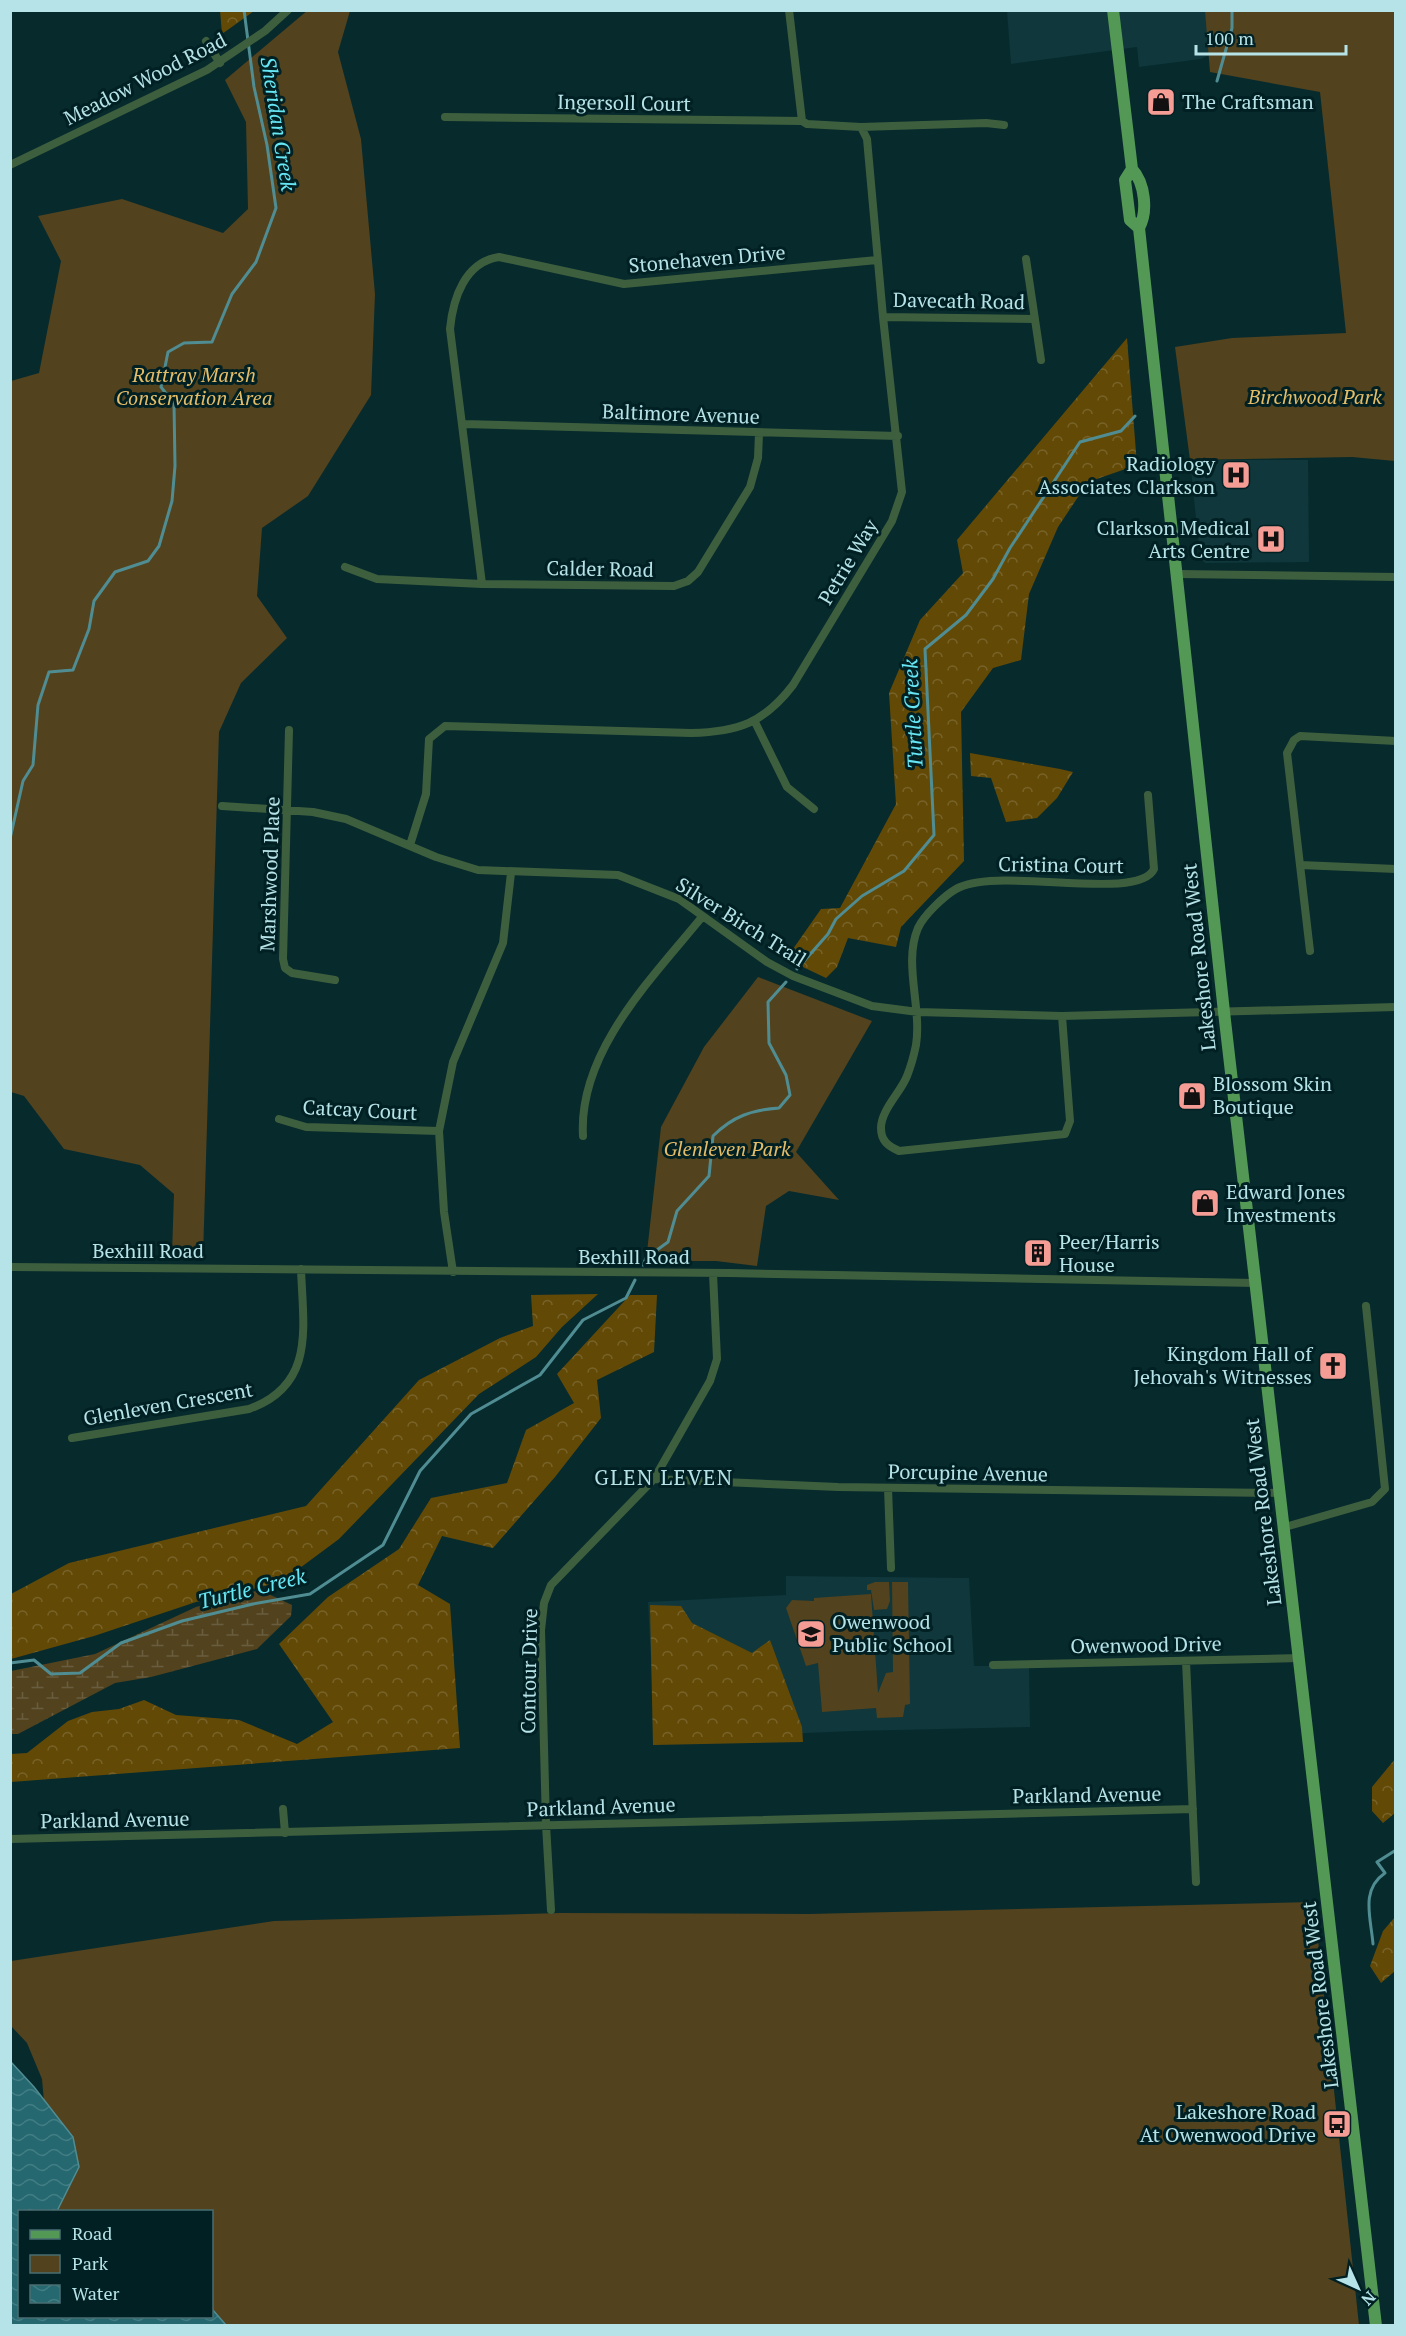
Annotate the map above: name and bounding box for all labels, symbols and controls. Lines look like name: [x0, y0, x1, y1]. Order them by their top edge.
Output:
scale bar: [1196, 18, 1346, 56]
street label: Meadow Wood Road: [59, 26, 231, 131]
text: 100 m: [1205, 26, 1254, 50]
water label: Sheridan Creek: [255, 55, 304, 194]
shop icon: The Craftsman: [1145, 86, 1177, 118]
street label: Ingersoll Court: [557, 88, 692, 117]
place label: The Craftsman: [1182, 88, 1314, 115]
street label: Stonehaven Drive: [627, 238, 786, 279]
street label: Davecath Road: [893, 286, 1025, 315]
park label: Rattray Marsh Conservation Area: [116, 361, 272, 411]
park label: Birchwood Park: [1247, 383, 1382, 410]
street label: Baltimore Avenue: [602, 397, 760, 430]
place label: Radiology Associates Clarkson: [1038, 450, 1216, 500]
hospital icon: Radiology Associates Clarkson: [1220, 459, 1252, 491]
street label: Petrie Way: [812, 513, 884, 609]
place label: Clarkson Medical Arts Centre: [1097, 514, 1250, 564]
hospital icon: Clarkson Medical Arts Centre: [1255, 523, 1287, 555]
street label: Calder Road: [546, 554, 654, 583]
water label: Turtle Creek: [895, 657, 929, 770]
street label: Marshwood Place: [253, 796, 286, 952]
street label: Cristina Court: [998, 850, 1125, 879]
street label: Lakeshore Road West: [1175, 861, 1222, 1052]
street label: Silver Birch Trail: [671, 871, 811, 972]
place label: Blossom Skin Boutique: [1213, 1070, 1332, 1120]
shop icon: Blossom Skin Boutique: [1176, 1080, 1208, 1112]
street label: Catcay Court: [302, 1093, 419, 1126]
park label: Glenleven Park: [663, 1135, 791, 1162]
place label: Edward Jones Investments: [1226, 1178, 1346, 1228]
shop icon: Edward Jones Investments: [1189, 1187, 1221, 1219]
place label: Peer/Harris House: [1059, 1228, 1160, 1278]
street label: Bexhill Road: [92, 1237, 204, 1264]
building icon: Peer/Harris House: [1022, 1237, 1054, 1269]
street label: Bexhill Road: [578, 1243, 690, 1270]
place label: Kingdom Hall of Jehovah's Witnesses: [1133, 1340, 1313, 1390]
church icon: Kingdom Hall of Jehovah's Witnesses: [1317, 1350, 1349, 1382]
street label: Glenleven Crescent: [81, 1375, 255, 1432]
street label: Lakeshore Road West: [1238, 1416, 1287, 1607]
street label: Porcupine Avenue: [888, 1458, 1048, 1487]
district label: GLEN LEVEN: [594, 1463, 734, 1491]
water label: Turtle Creek: [195, 1561, 309, 1615]
street label: Contour Drive: [514, 1608, 543, 1734]
place label: Owenwood Public School: [832, 1608, 952, 1658]
school or university icon: Owenwood Public School: [795, 1618, 827, 1650]
street label: Owenwood Drive: [1070, 1630, 1222, 1659]
street label: Parkland Avenue: [1012, 1780, 1162, 1809]
street label: Parkland Avenue: [526, 1790, 676, 1823]
street label: Parkland Avenue: [40, 1805, 190, 1834]
street label: Lakeshore Road West: [1295, 1899, 1344, 2090]
place label: Lakeshore Road At Owenwood Drive: [1140, 2098, 1316, 2148]
bus stop icon: Lakeshore Road At Owenwood Drive: [1321, 2108, 1353, 2140]
legend: [18, 2210, 213, 2318]
text: Road: [72, 2221, 112, 2245]
text: Park: [72, 2251, 109, 2275]
north arrow: [1328, 2258, 1388, 2318]
text: Water: [72, 2281, 119, 2305]
text: N: [1357, 2287, 1381, 2311]

